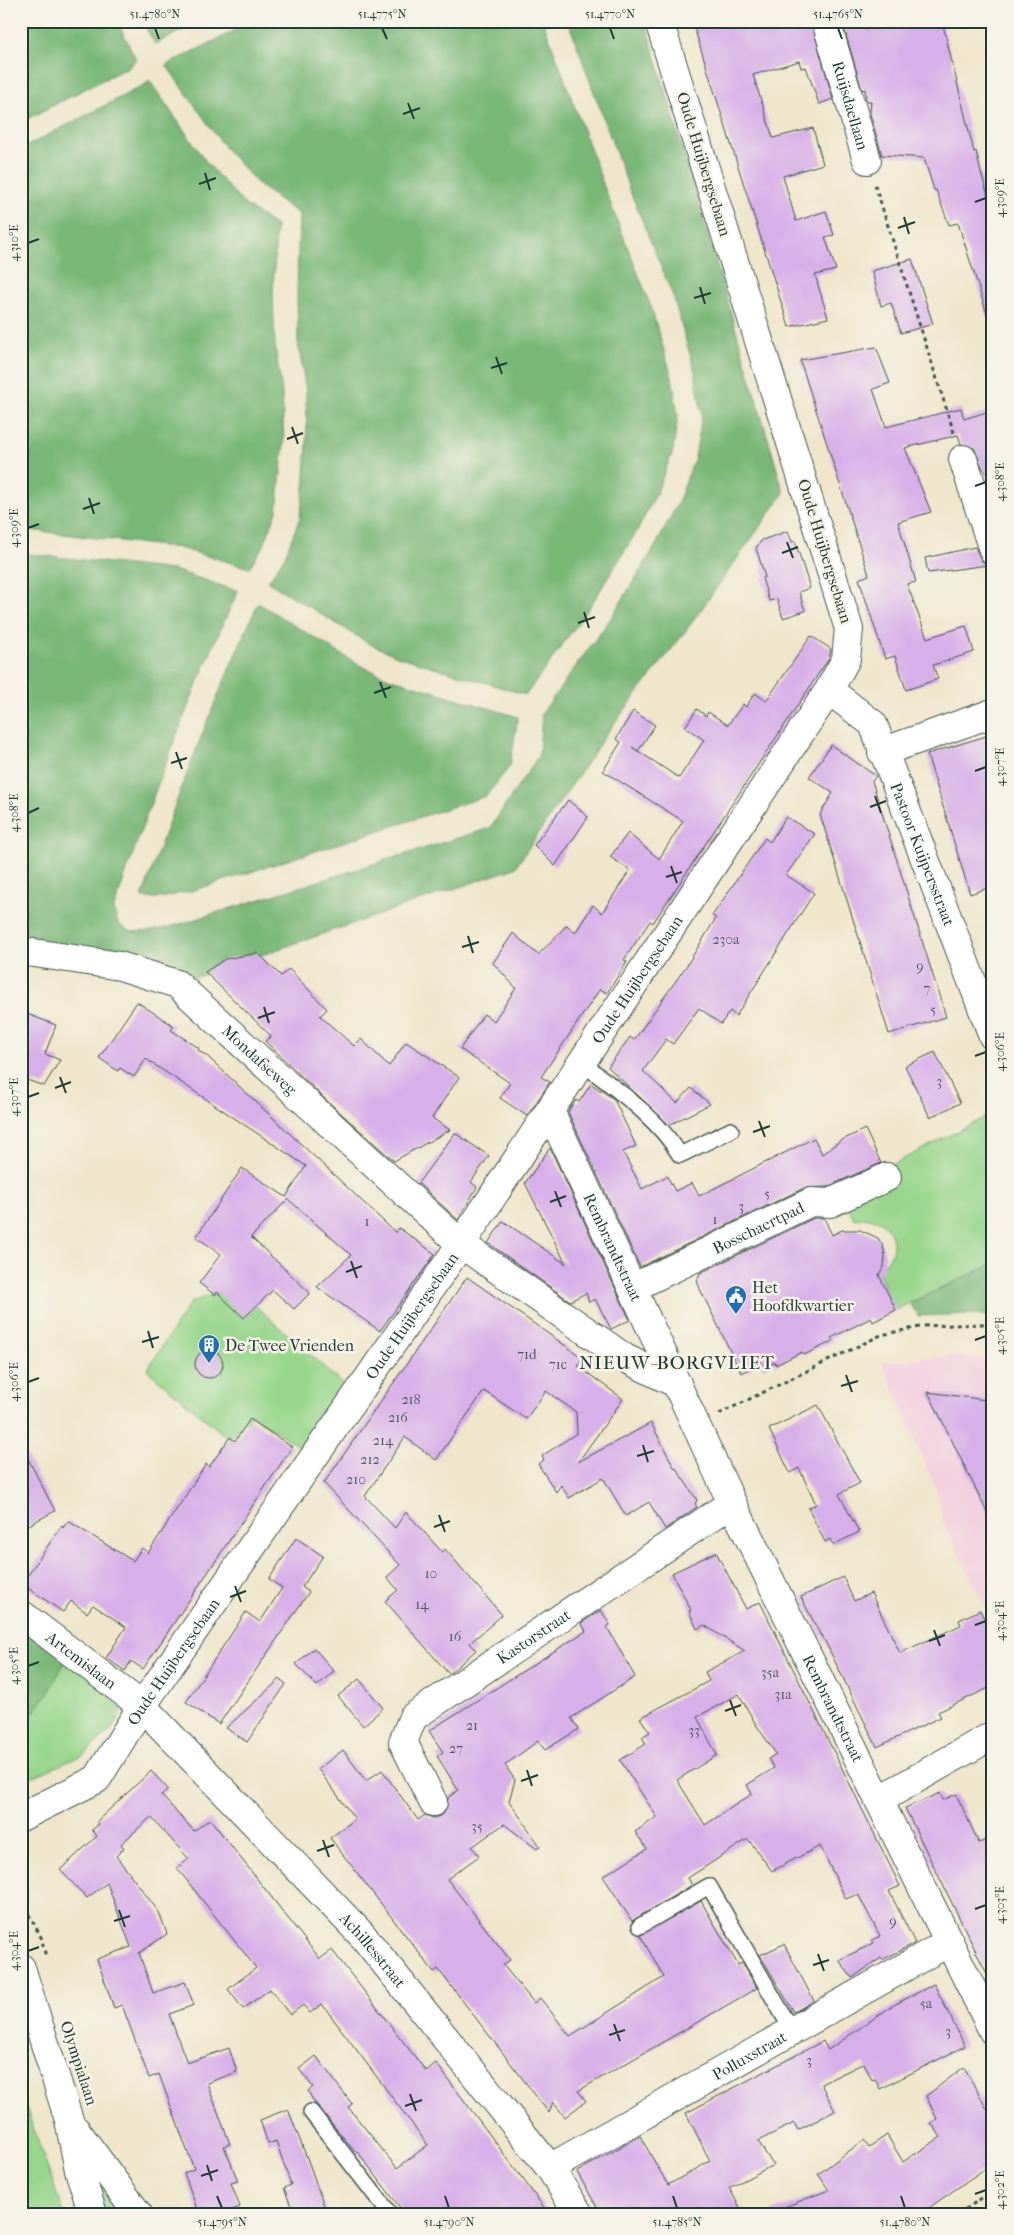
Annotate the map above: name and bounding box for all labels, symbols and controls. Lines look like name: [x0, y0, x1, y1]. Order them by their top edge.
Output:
text: 51.4780°N: [130, 7, 180, 21]
text: 51.4775°N: [357, 7, 407, 21]
text: 51.4770°N: [585, 7, 635, 21]
text: 51.4765°N: [813, 7, 863, 21]
street label: Ruijsdaellaan: [829, 59, 873, 153]
street label: Oude Huijbergsebaan: [673, 90, 735, 239]
text: 4.309°E: [993, 178, 1007, 218]
text: 4.310°E: [7, 224, 21, 262]
text: 4.308°E: [993, 463, 1007, 502]
street label: Oude Huijbergsebaan: [794, 477, 856, 626]
text: 4.309°E: [7, 508, 21, 548]
text: 4.307°E: [993, 748, 1007, 786]
street label: Pastoor Kuijpersstraat: [887, 780, 959, 929]
text: 4.308°E: [7, 794, 21, 833]
street label: Oude Huijbergsebaan: [587, 911, 687, 1047]
house number: 230a: [712, 931, 740, 948]
house number: 9: [916, 958, 924, 975]
house number: 7: [924, 980, 931, 997]
house number: 5: [930, 1001, 936, 1018]
street label: Mondafseweg: [218, 1021, 301, 1099]
text: 4.306°E: [993, 1032, 1007, 1072]
house number: 3: [936, 1073, 942, 1090]
text: 4.307°E: [7, 1078, 21, 1116]
house number: 5: [764, 1185, 770, 1202]
street label: Rembrandtstraat: [580, 1190, 647, 1305]
street label: Bosschaertpad: [709, 1197, 807, 1257]
house number: 3: [738, 1198, 744, 1215]
house number: 1: [713, 1211, 718, 1228]
house number: 1: [365, 1213, 370, 1230]
street label: Oude Huijbergsebaan: [361, 1248, 462, 1383]
place label: Het Hoofdkwartier: [752, 1278, 854, 1315]
public building icon: Het Hoofdkwartier: [724, 1284, 748, 1315]
text: 4.305°E: [993, 1317, 1007, 1355]
building icon: De Twee Vrienden: [197, 1333, 221, 1364]
place label: De Twee Vrienden: [225, 1336, 355, 1355]
house number: 71d: [517, 1346, 537, 1363]
district label: NIEUW-BORGVLIET: [579, 1352, 775, 1374]
house number: 71c: [549, 1356, 567, 1373]
text: 4.306°E: [7, 1362, 21, 1402]
house number: 218: [401, 1391, 421, 1408]
house number: 216: [388, 1409, 408, 1426]
house number: 214: [373, 1432, 394, 1449]
house number: 212: [360, 1451, 380, 1468]
house number: 210: [346, 1471, 366, 1488]
house number: 10: [425, 1565, 437, 1582]
street label: Oude Huijbergsebaan: [123, 1594, 224, 1729]
house number: 14: [415, 1596, 429, 1613]
text: 4.304°E: [993, 1601, 1007, 1641]
street label: Kastorstraat: [493, 1605, 574, 1668]
street label: Artemislaan: [42, 1627, 121, 1693]
house number: 16: [449, 1628, 462, 1645]
text: 4.305°E: [7, 1647, 21, 1685]
street label: Rembrandtstraat: [799, 1651, 868, 1765]
house number: 35a: [761, 1664, 780, 1681]
house number: 31a: [774, 1686, 792, 1703]
house number: 21: [466, 1717, 478, 1734]
house number: 33: [688, 1722, 700, 1739]
house number: 27: [449, 1740, 463, 1757]
house number: 35: [471, 1818, 483, 1835]
text: 4.303°E: [993, 1886, 1007, 1924]
street label: Achillesstraat: [335, 1908, 410, 1992]
house number: 9: [889, 1913, 897, 1930]
text: 4.304°E: [7, 1931, 21, 1971]
house number: 5a: [920, 1995, 933, 2012]
street label: Olympialaan: [56, 2018, 102, 2108]
house number: 3: [945, 2023, 951, 2040]
street label: Polluxstraat: [709, 2026, 790, 2084]
house number: 3: [806, 2052, 812, 2069]
text: 4.302°E: [993, 2170, 1007, 2210]
text: 51.4795°N: [197, 2215, 247, 2229]
text: 51.4790°N: [423, 2215, 475, 2229]
text: 51.4785°N: [652, 2215, 702, 2229]
text: 51.4780°N: [880, 2215, 930, 2229]

